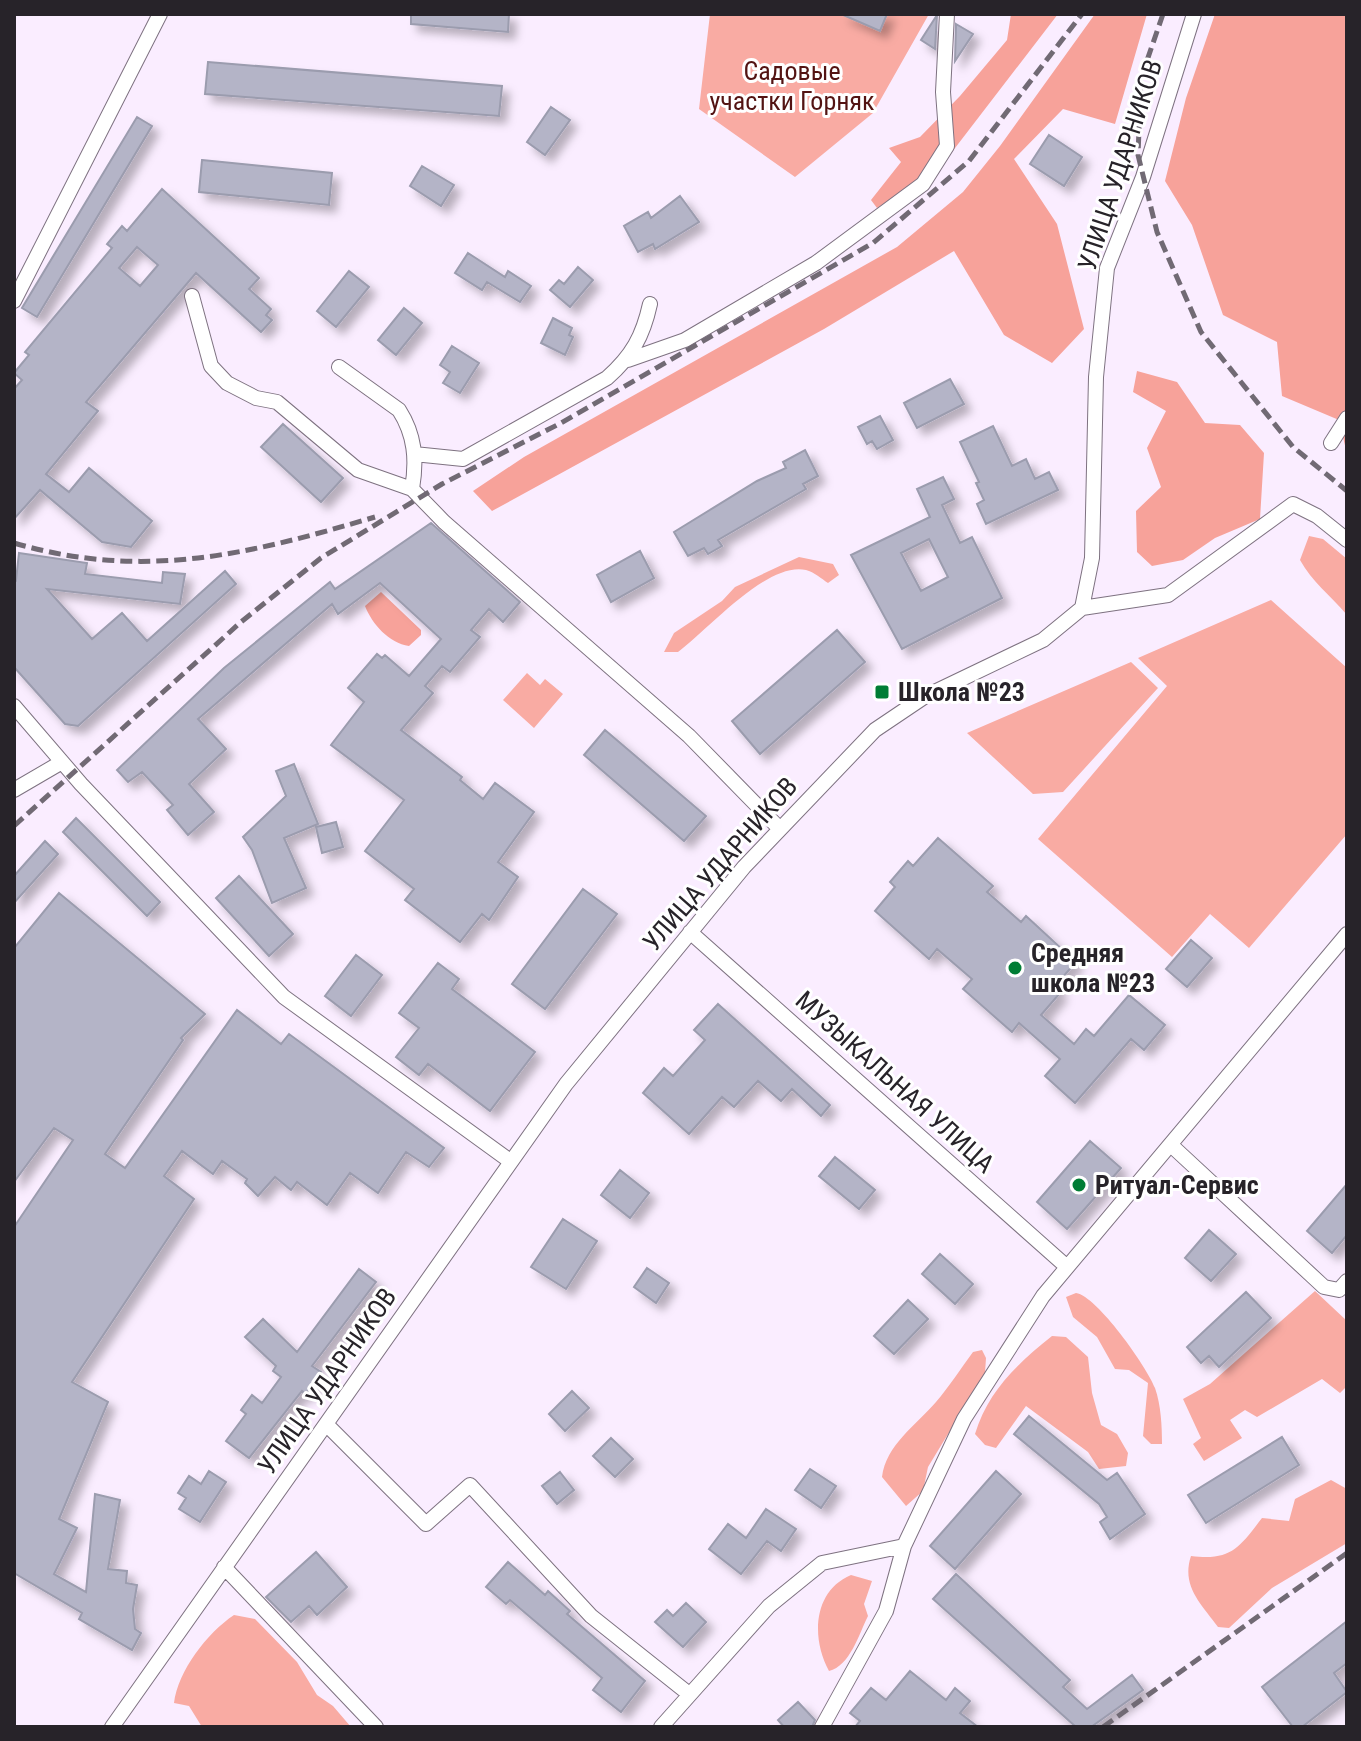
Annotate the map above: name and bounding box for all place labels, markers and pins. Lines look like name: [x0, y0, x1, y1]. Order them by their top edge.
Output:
place label: Школа №23: [898, 677, 1025, 707]
marker: Школа №23: [873, 683, 891, 701]
place label: Средняя школа №23: [1031, 938, 1155, 998]
marker: Средняя школа №23: [1006, 959, 1024, 977]
place label: Ритуал-Сервис: [1095, 1170, 1259, 1200]
marker: Ритуал-Сервис: [1070, 1176, 1088, 1194]

